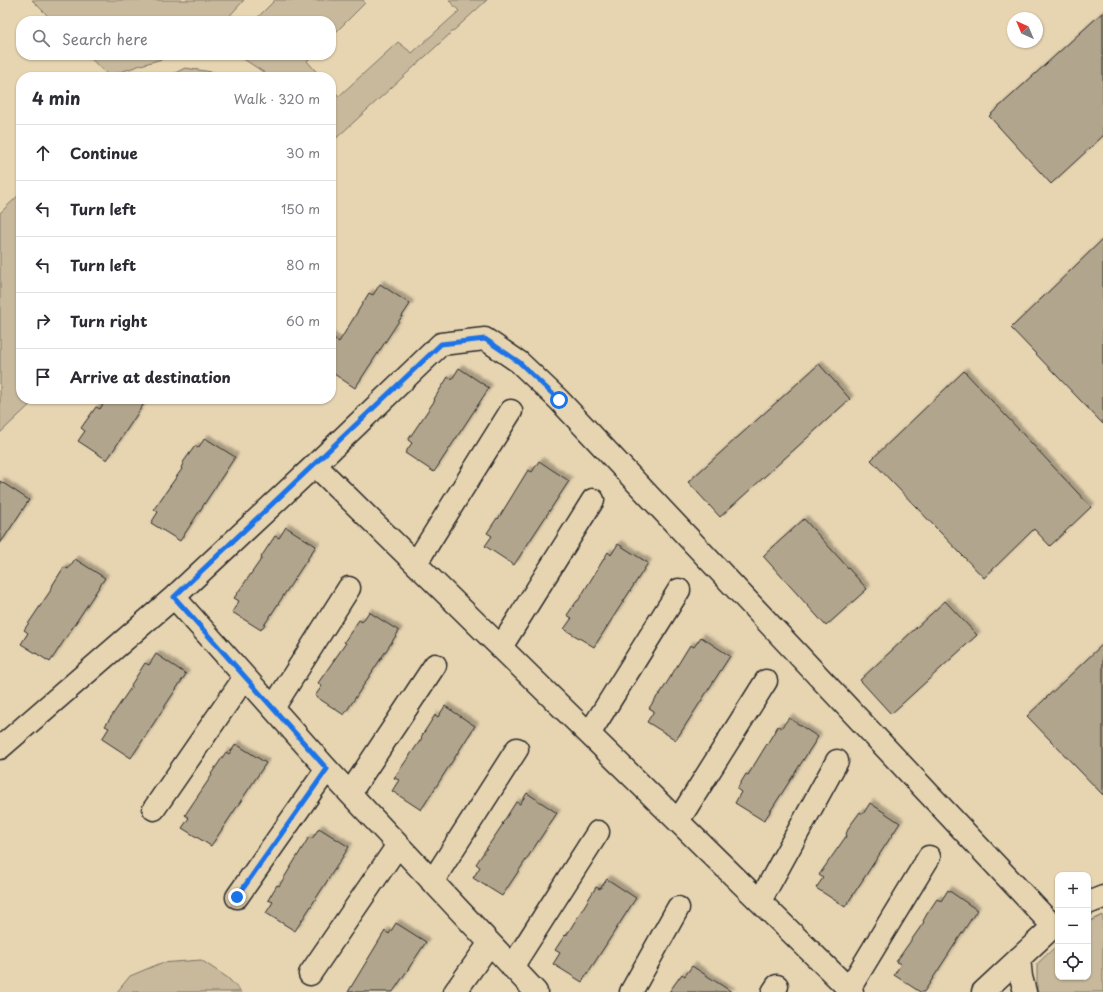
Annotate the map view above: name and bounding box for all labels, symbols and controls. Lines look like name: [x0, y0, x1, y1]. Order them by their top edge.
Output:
north arrow: [1007, 12, 1043, 48]
search box: [16, 16, 336, 60]
icon: search: [30, 27, 52, 49]
text: Search here: [62, 27, 148, 50]
text: 4 min: [32, 85, 80, 111]
text: Walk · 320 m: [234, 89, 320, 108]
text: Continue: [70, 141, 138, 164]
icon: ahead: [32, 142, 54, 164]
text: 30 m: [286, 143, 320, 162]
text: Turn left: [70, 197, 136, 220]
icon: left: [32, 198, 54, 220]
text: 150 m: [281, 199, 320, 218]
text: Turn left: [70, 253, 136, 276]
icon: left: [32, 254, 54, 276]
text: 80 m: [286, 255, 320, 274]
text: Turn right: [70, 309, 147, 332]
icon: right: [32, 310, 54, 332]
text: 60 m: [286, 311, 320, 330]
text: Arrive at destination: [70, 365, 231, 388]
icon: arrive: [32, 366, 54, 388]
route start: [550, 391, 568, 409]
map controls: [1055, 872, 1091, 980]
button: +: [1055, 872, 1091, 908]
route end: [228, 888, 246, 906]
button: −: [1055, 908, 1091, 944]
button: locate: [1055, 944, 1091, 980]

